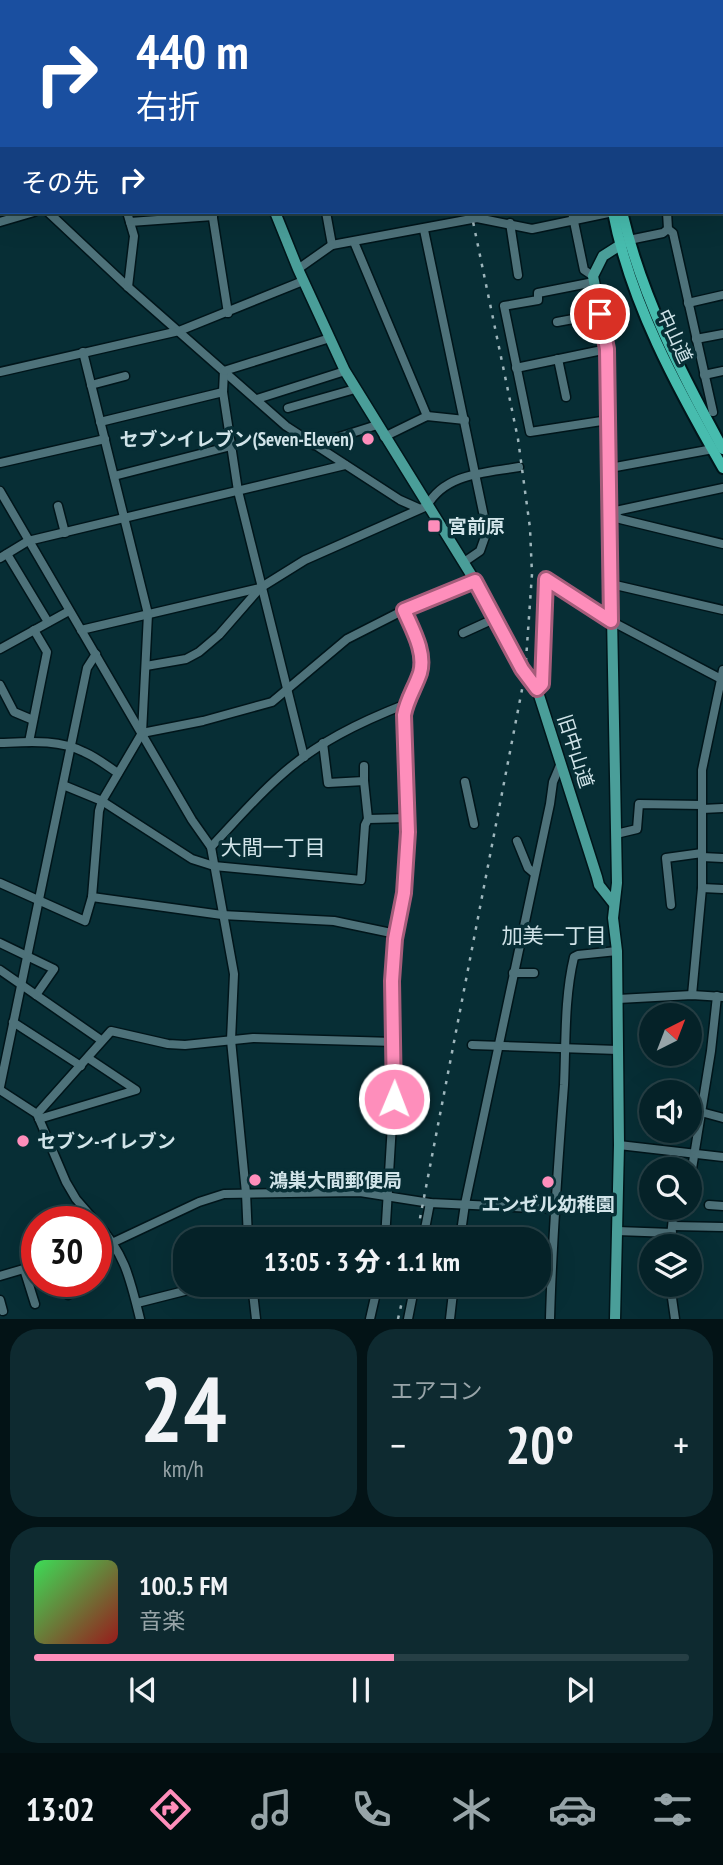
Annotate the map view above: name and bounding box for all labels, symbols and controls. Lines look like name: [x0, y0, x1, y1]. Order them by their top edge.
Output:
text: 440 m: [136, 19, 249, 83]
icon: right: [21, 28, 112, 119]
text: 右折: [136, 85, 200, 127]
icon: right: [113, 161, 151, 199]
text: その先: [21, 166, 99, 199]
pin: [570, 284, 630, 344]
icon: arrive: [581, 295, 619, 333]
street label: 中山道: [652, 305, 698, 367]
place label: セブンイレブン(Seven-Eleven): [120, 427, 354, 451]
marker: セブンイレブン(Seven-Eleven): [360, 431, 376, 447]
place label: 宮前原: [448, 514, 505, 538]
marker: 宮前原: [426, 518, 442, 534]
street label: 旧中山道: [553, 711, 599, 791]
district label: 大間一丁目: [221, 834, 326, 861]
district label: 加美一丁目: [502, 922, 607, 949]
north arrow: [639, 1003, 702, 1066]
map controls: [639, 1003, 702, 1297]
position arrow: [357, 1062, 431, 1136]
button: sound: [639, 1080, 702, 1143]
place label: セブン-イレブン: [37, 1129, 176, 1153]
marker: セブン-イレブン: [15, 1133, 31, 1149]
button: search: [639, 1157, 702, 1220]
place label: 鴻巣大間郵便局: [269, 1168, 402, 1192]
marker: 鴻巣大間郵便局: [247, 1172, 263, 1188]
marker: エンゼル幼稚園: [540, 1174, 556, 1190]
place label: エンゼル幼稚園: [481, 1192, 615, 1216]
speed limit sign: 30: [21, 1206, 112, 1297]
button: layers: [639, 1234, 702, 1297]
text: 13:05 · 3 分 · 1.1 km: [264, 1245, 460, 1278]
text: 24: [140, 1349, 227, 1467]
text: エアコン: [391, 1376, 483, 1405]
text: 20°: [505, 1411, 574, 1478]
text: −: [391, 1420, 406, 1469]
text: +: [673, 1420, 689, 1469]
text: km/h: [163, 1454, 204, 1483]
text: 100.5 FM: [139, 1569, 228, 1602]
text: 音楽: [139, 1606, 185, 1635]
icon: previous: [124, 1671, 162, 1709]
icon: pause: [342, 1671, 380, 1709]
icon: next: [561, 1671, 599, 1709]
icon: directions: [146, 1785, 195, 1834]
icon: music: [247, 1785, 296, 1834]
icon: phone: [347, 1785, 396, 1834]
icon: climate: [447, 1785, 496, 1834]
icon: car: [548, 1785, 597, 1834]
icon: filters: [648, 1785, 697, 1834]
text: 13:02: [26, 1788, 95, 1830]

